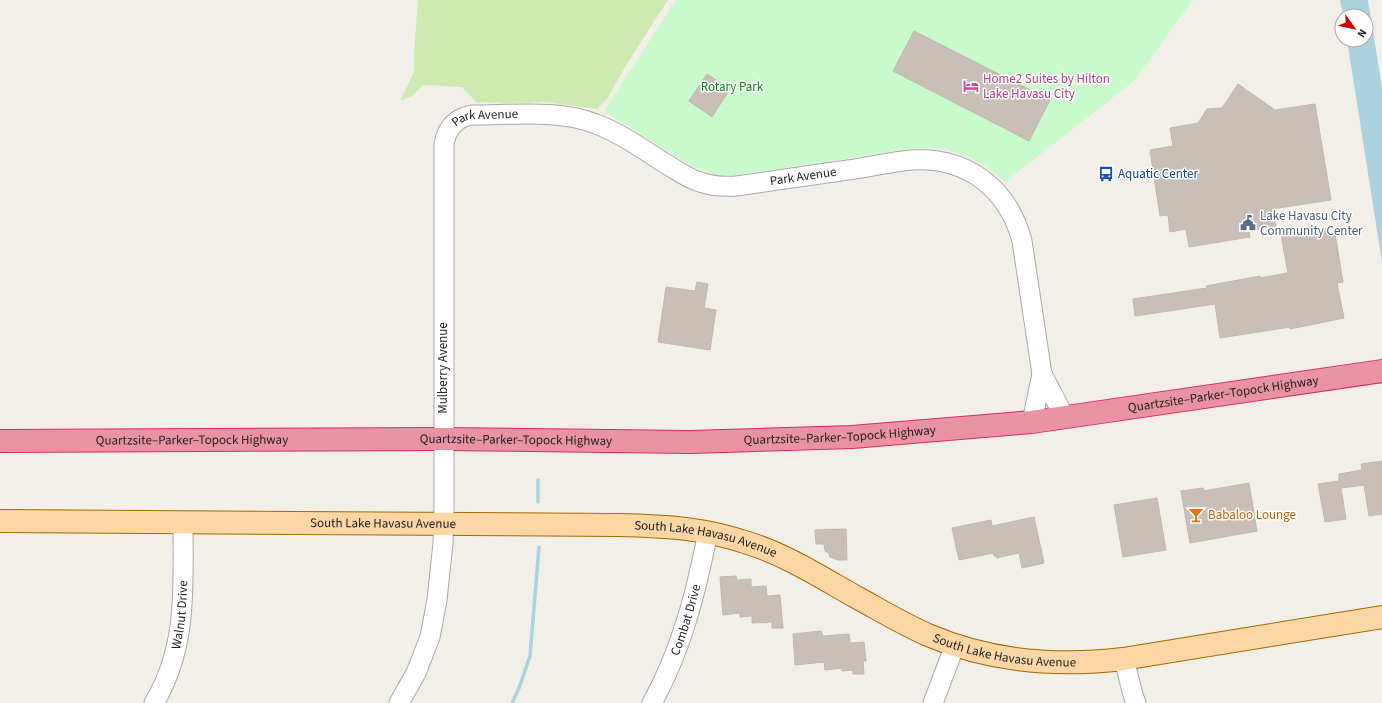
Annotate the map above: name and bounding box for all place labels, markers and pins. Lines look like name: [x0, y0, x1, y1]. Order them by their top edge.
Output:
place label: Home2 Suites by Hilton Lake Havasu City: [983, 70, 1110, 103]
hotel icon: Home2 Suites by Hilton Lake Havasu City: [962, 77, 980, 95]
bus stop icon: Aquatic Center: [1097, 165, 1115, 183]
place label: Aquatic Center: [1118, 165, 1198, 183]
place label: Lake Havasu City Community Center: [1260, 207, 1363, 240]
public building icon: Lake Havasu City Community Center: [1239, 214, 1257, 232]
bar icon: Babaloo Lounge: [1187, 506, 1205, 524]
place label: Babaloo Lounge: [1208, 506, 1296, 524]

